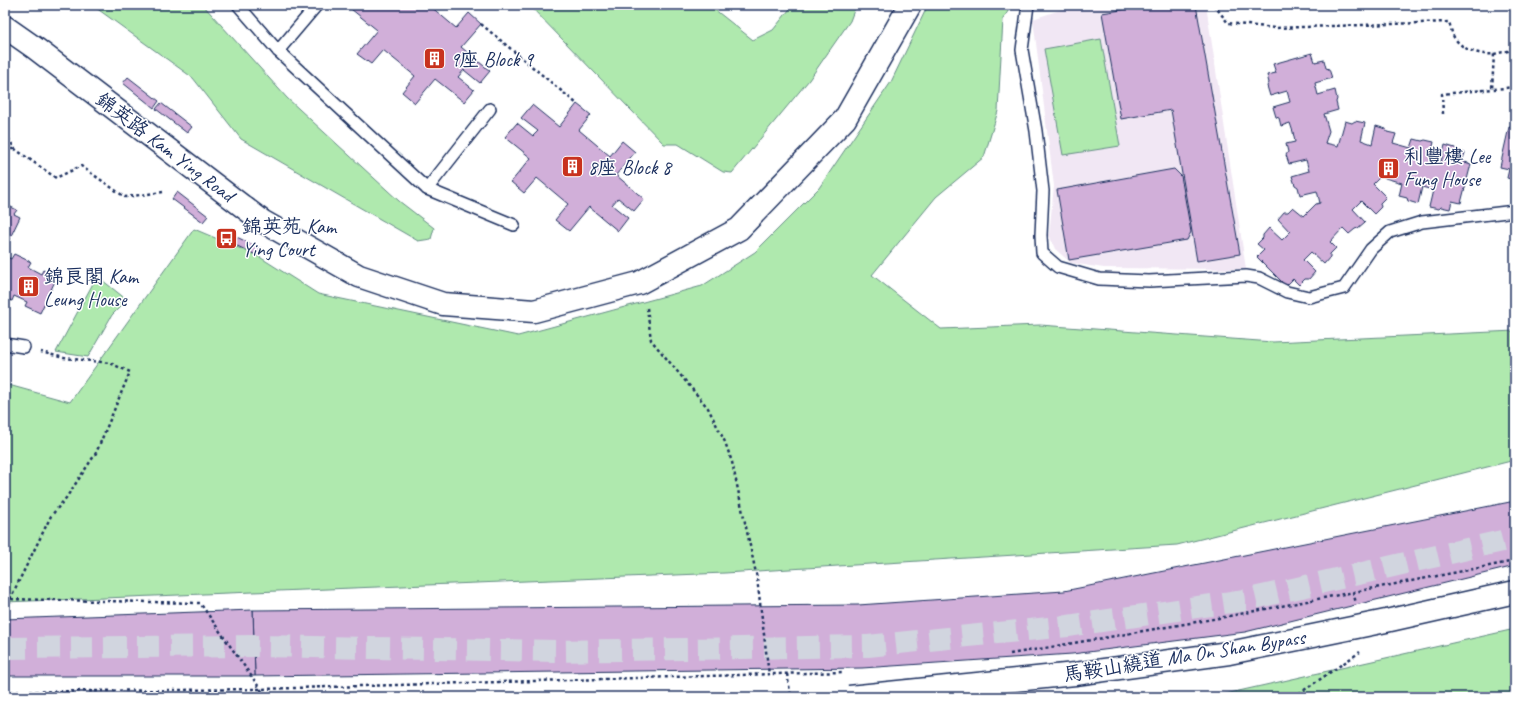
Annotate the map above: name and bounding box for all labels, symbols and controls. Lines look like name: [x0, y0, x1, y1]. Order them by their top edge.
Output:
building icon: 9座 Block 9: [422, 46, 448, 72]
place label: 9座 Block 9: [450, 47, 535, 72]
street label: 錦英路 Kam Ying Road: [91, 87, 242, 209]
place label: 利豐樓 Lee Fung House: [1404, 144, 1492, 192]
building icon: 8座 Block 8: [560, 154, 586, 180]
place label: 8座 Block 8: [588, 155, 673, 180]
building icon: 利豐樓 Lee Fung House: [1376, 155, 1402, 181]
place label: 錦英苑 Kam Ying Court: [242, 214, 338, 262]
bus stop icon: 錦英苑 Kam Ying Court: [213, 225, 239, 251]
place label: 錦良閣 Kam Leung House: [44, 264, 140, 312]
building icon: 錦良閣 Kam Leung House: [16, 274, 42, 300]
street label: 馬鞍山繞道 Ma On Shan Bypass: [1061, 624, 1309, 687]

